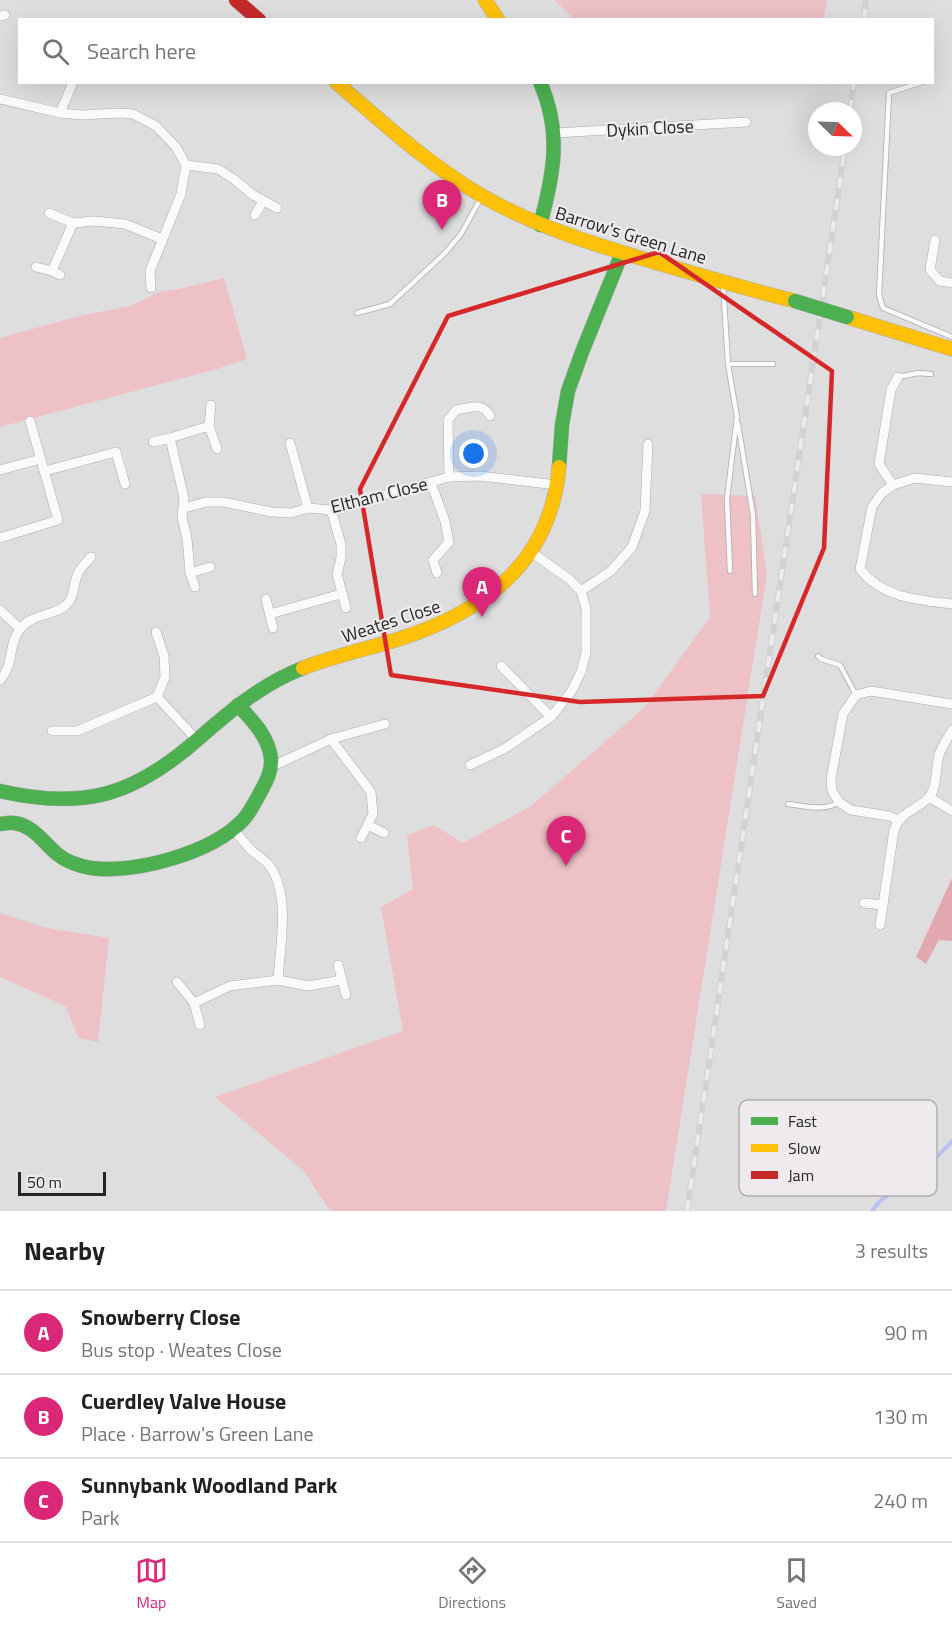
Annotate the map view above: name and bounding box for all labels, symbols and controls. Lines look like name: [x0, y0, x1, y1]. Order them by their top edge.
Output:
search box: [18, 18, 934, 84]
text: Search here: [87, 34, 196, 68]
icon: search: [39, 35, 72, 68]
north arrow: [808, 102, 862, 156]
street label: Dykin Close: [606, 112, 694, 144]
pin: B: [422, 180, 462, 230]
street label: Barrow's Green Lane: [552, 199, 710, 271]
your location: [459, 439, 488, 468]
street label: Eltham Close: [328, 470, 430, 520]
pin: A: [462, 568, 502, 617]
street label: Weates Close: [338, 592, 444, 650]
pin: C: [546, 816, 586, 866]
legend: [739, 1100, 937, 1196]
text: Fast: [788, 1109, 817, 1133]
text: Slow: [788, 1136, 821, 1160]
text: Jam: [788, 1163, 814, 1187]
scale bar: [18, 1169, 106, 1196]
text: 50 m: [27, 1170, 62, 1194]
text: Nearby: [24, 1231, 105, 1270]
text: 3 results: [855, 1235, 928, 1266]
text: Snowberry Close: [81, 1300, 240, 1334]
text: A: [37, 1317, 50, 1348]
text: 90 m: [884, 1317, 928, 1348]
text: Bus stop · Weates Close: [81, 1334, 282, 1365]
text: Cuerdley Valve House: [81, 1384, 286, 1418]
text: B: [37, 1401, 50, 1432]
text: 130 m: [873, 1401, 928, 1432]
text: Place · Barrow's Green Lane: [81, 1418, 314, 1449]
text: Sunnybank Woodland Park: [81, 1468, 337, 1502]
text: C: [38, 1485, 49, 1516]
text: 240 m: [873, 1485, 928, 1516]
text: Park: [81, 1502, 119, 1533]
tab: Map: [135, 1554, 168, 1614]
tab: Directions: [438, 1554, 506, 1614]
tab: Saved: [776, 1554, 817, 1614]

